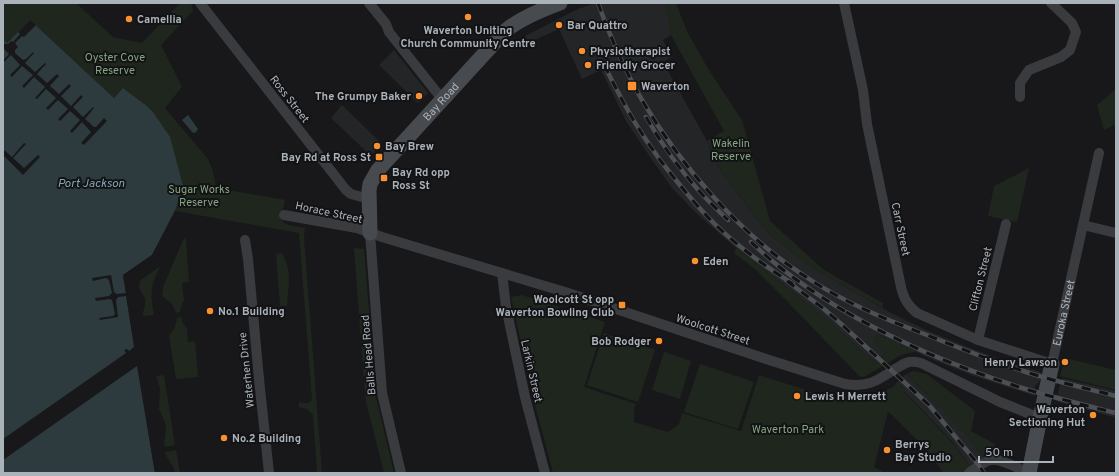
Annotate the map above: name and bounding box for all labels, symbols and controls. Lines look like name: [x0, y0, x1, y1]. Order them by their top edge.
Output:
marker: Waverton Uniting Church Community Centre: [463, 12, 473, 22]
place label: Camellia: [137, 13, 182, 27]
marker: Camellia: [124, 14, 134, 24]
place label: Bar Quattro: [567, 19, 627, 33]
marker: Bar Quattro: [554, 20, 564, 30]
place label: Waverton Uniting Church Community Centre: [400, 24, 536, 51]
place label: Physiotherapist: [590, 45, 671, 59]
marker: Physiotherapist: [577, 46, 587, 56]
park label: Oyster Cove Reserve: [85, 51, 145, 78]
place label: Friendly Grocer: [596, 59, 676, 73]
marker: Friendly Grocer: [583, 60, 593, 70]
street label: Ross Street: [266, 73, 312, 126]
street label: Bay Road: [420, 80, 462, 124]
marker: Waverton: [626, 80, 638, 92]
place label: Waverton: [641, 80, 690, 94]
place label: The Grumpy Baker: [315, 90, 411, 104]
marker: The Grumpy Baker: [414, 91, 424, 101]
park label: Wakelin Reserve: [711, 137, 751, 164]
place label: Bay Brew: [385, 140, 434, 154]
marker: Bay Brew: [372, 141, 382, 151]
place label: Bay Rd at Ross St: [281, 151, 371, 165]
marker: Bay Rd at Ross St: [374, 152, 384, 162]
place label: Bay Rd opp Ross St: [392, 166, 450, 193]
marker: Bay Rd opp Ross St: [379, 173, 389, 183]
water label: Port Jackson: [58, 176, 125, 192]
park label: Sugar Works Reserve: [168, 183, 230, 210]
street label: Horace Street: [294, 199, 364, 227]
street label: Carr Street: [888, 201, 913, 257]
street label: Clifton Street: [966, 246, 996, 313]
place label: Eden: [703, 255, 729, 269]
marker: Eden: [690, 256, 700, 266]
street label: Euroka Street: [1050, 279, 1079, 347]
place label: Woolcott St opp Waverton Bowling Club: [496, 293, 614, 320]
marker: Woolcott St opp Waverton Bowling Club: [617, 300, 627, 310]
place label: No.1 Building: [218, 305, 285, 319]
marker: No.1 Building: [205, 306, 215, 316]
street label: Woolcott Street: [674, 311, 751, 349]
street label: Balls Head Road: [359, 314, 379, 396]
street label: Waterhen Drive: [236, 331, 258, 408]
place label: Bob Rodger: [591, 335, 651, 349]
marker: Bob Rodger: [654, 336, 664, 346]
street label: Larkin Street: [517, 338, 545, 404]
place label: Henry Lawson: [984, 356, 1057, 370]
marker: Henry Lawson: [1060, 357, 1070, 367]
place label: Lewis H Merrett: [805, 390, 886, 404]
marker: Lewis H Merrett: [792, 391, 802, 401]
place label: Waverton Sectioning Hut: [1009, 403, 1085, 430]
marker: Waverton Sectioning Hut: [1088, 410, 1098, 420]
park label: Waverton Park: [752, 423, 824, 437]
place label: No.2 Building: [232, 432, 301, 446]
marker: No.2 Building: [219, 433, 229, 443]
place label: Berrys Bay Studio: [895, 438, 951, 465]
scale bar: [979, 438, 1053, 464]
marker: Berrys Bay Studio: [882, 445, 892, 455]
text: 50 m: [985, 445, 1013, 461]

